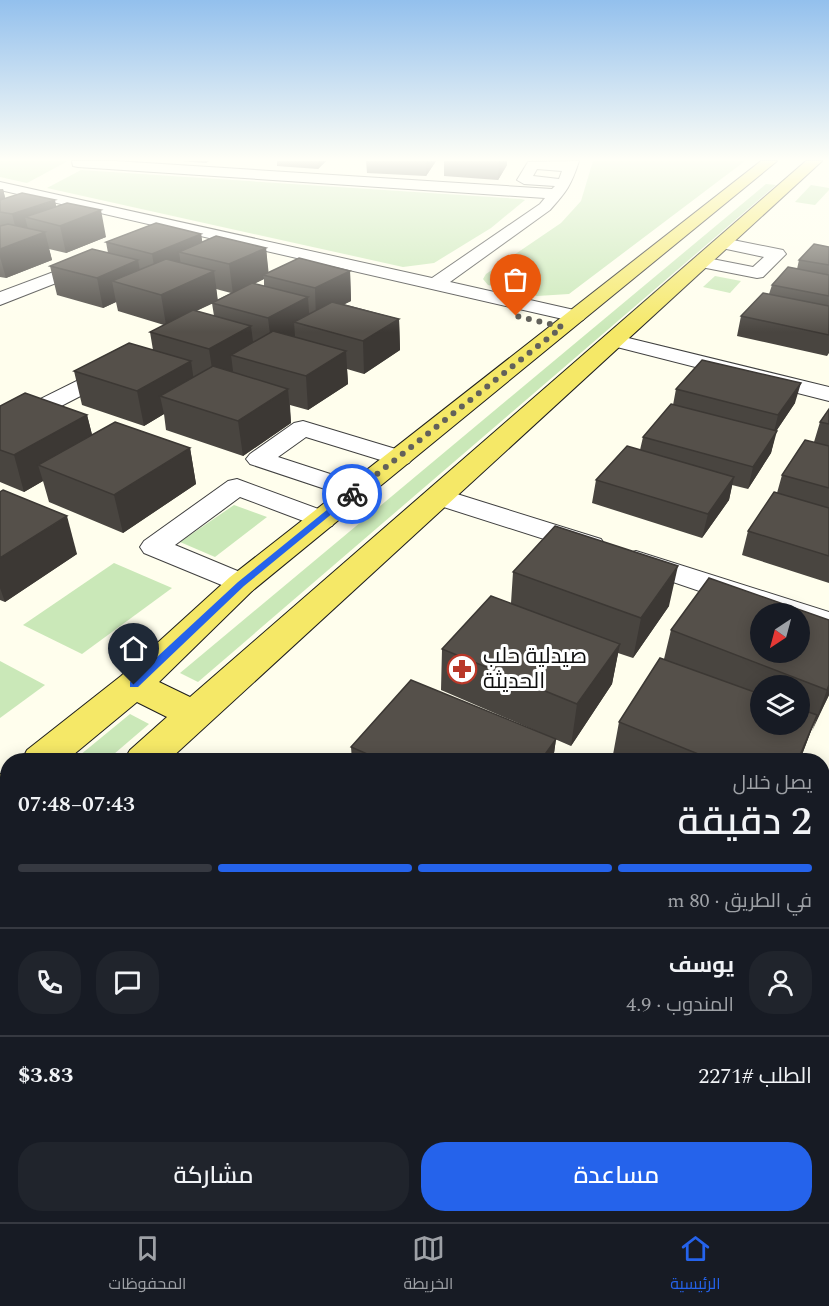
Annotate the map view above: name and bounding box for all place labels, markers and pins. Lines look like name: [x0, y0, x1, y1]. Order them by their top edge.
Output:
pin: [490, 254, 541, 316]
pin: [108, 623, 159, 685]
place label: صيدلية حلب الحديثة: [483, 640, 587, 698]
pharmacy icon: صيدلية حلب الحديثة: [446, 653, 478, 685]

